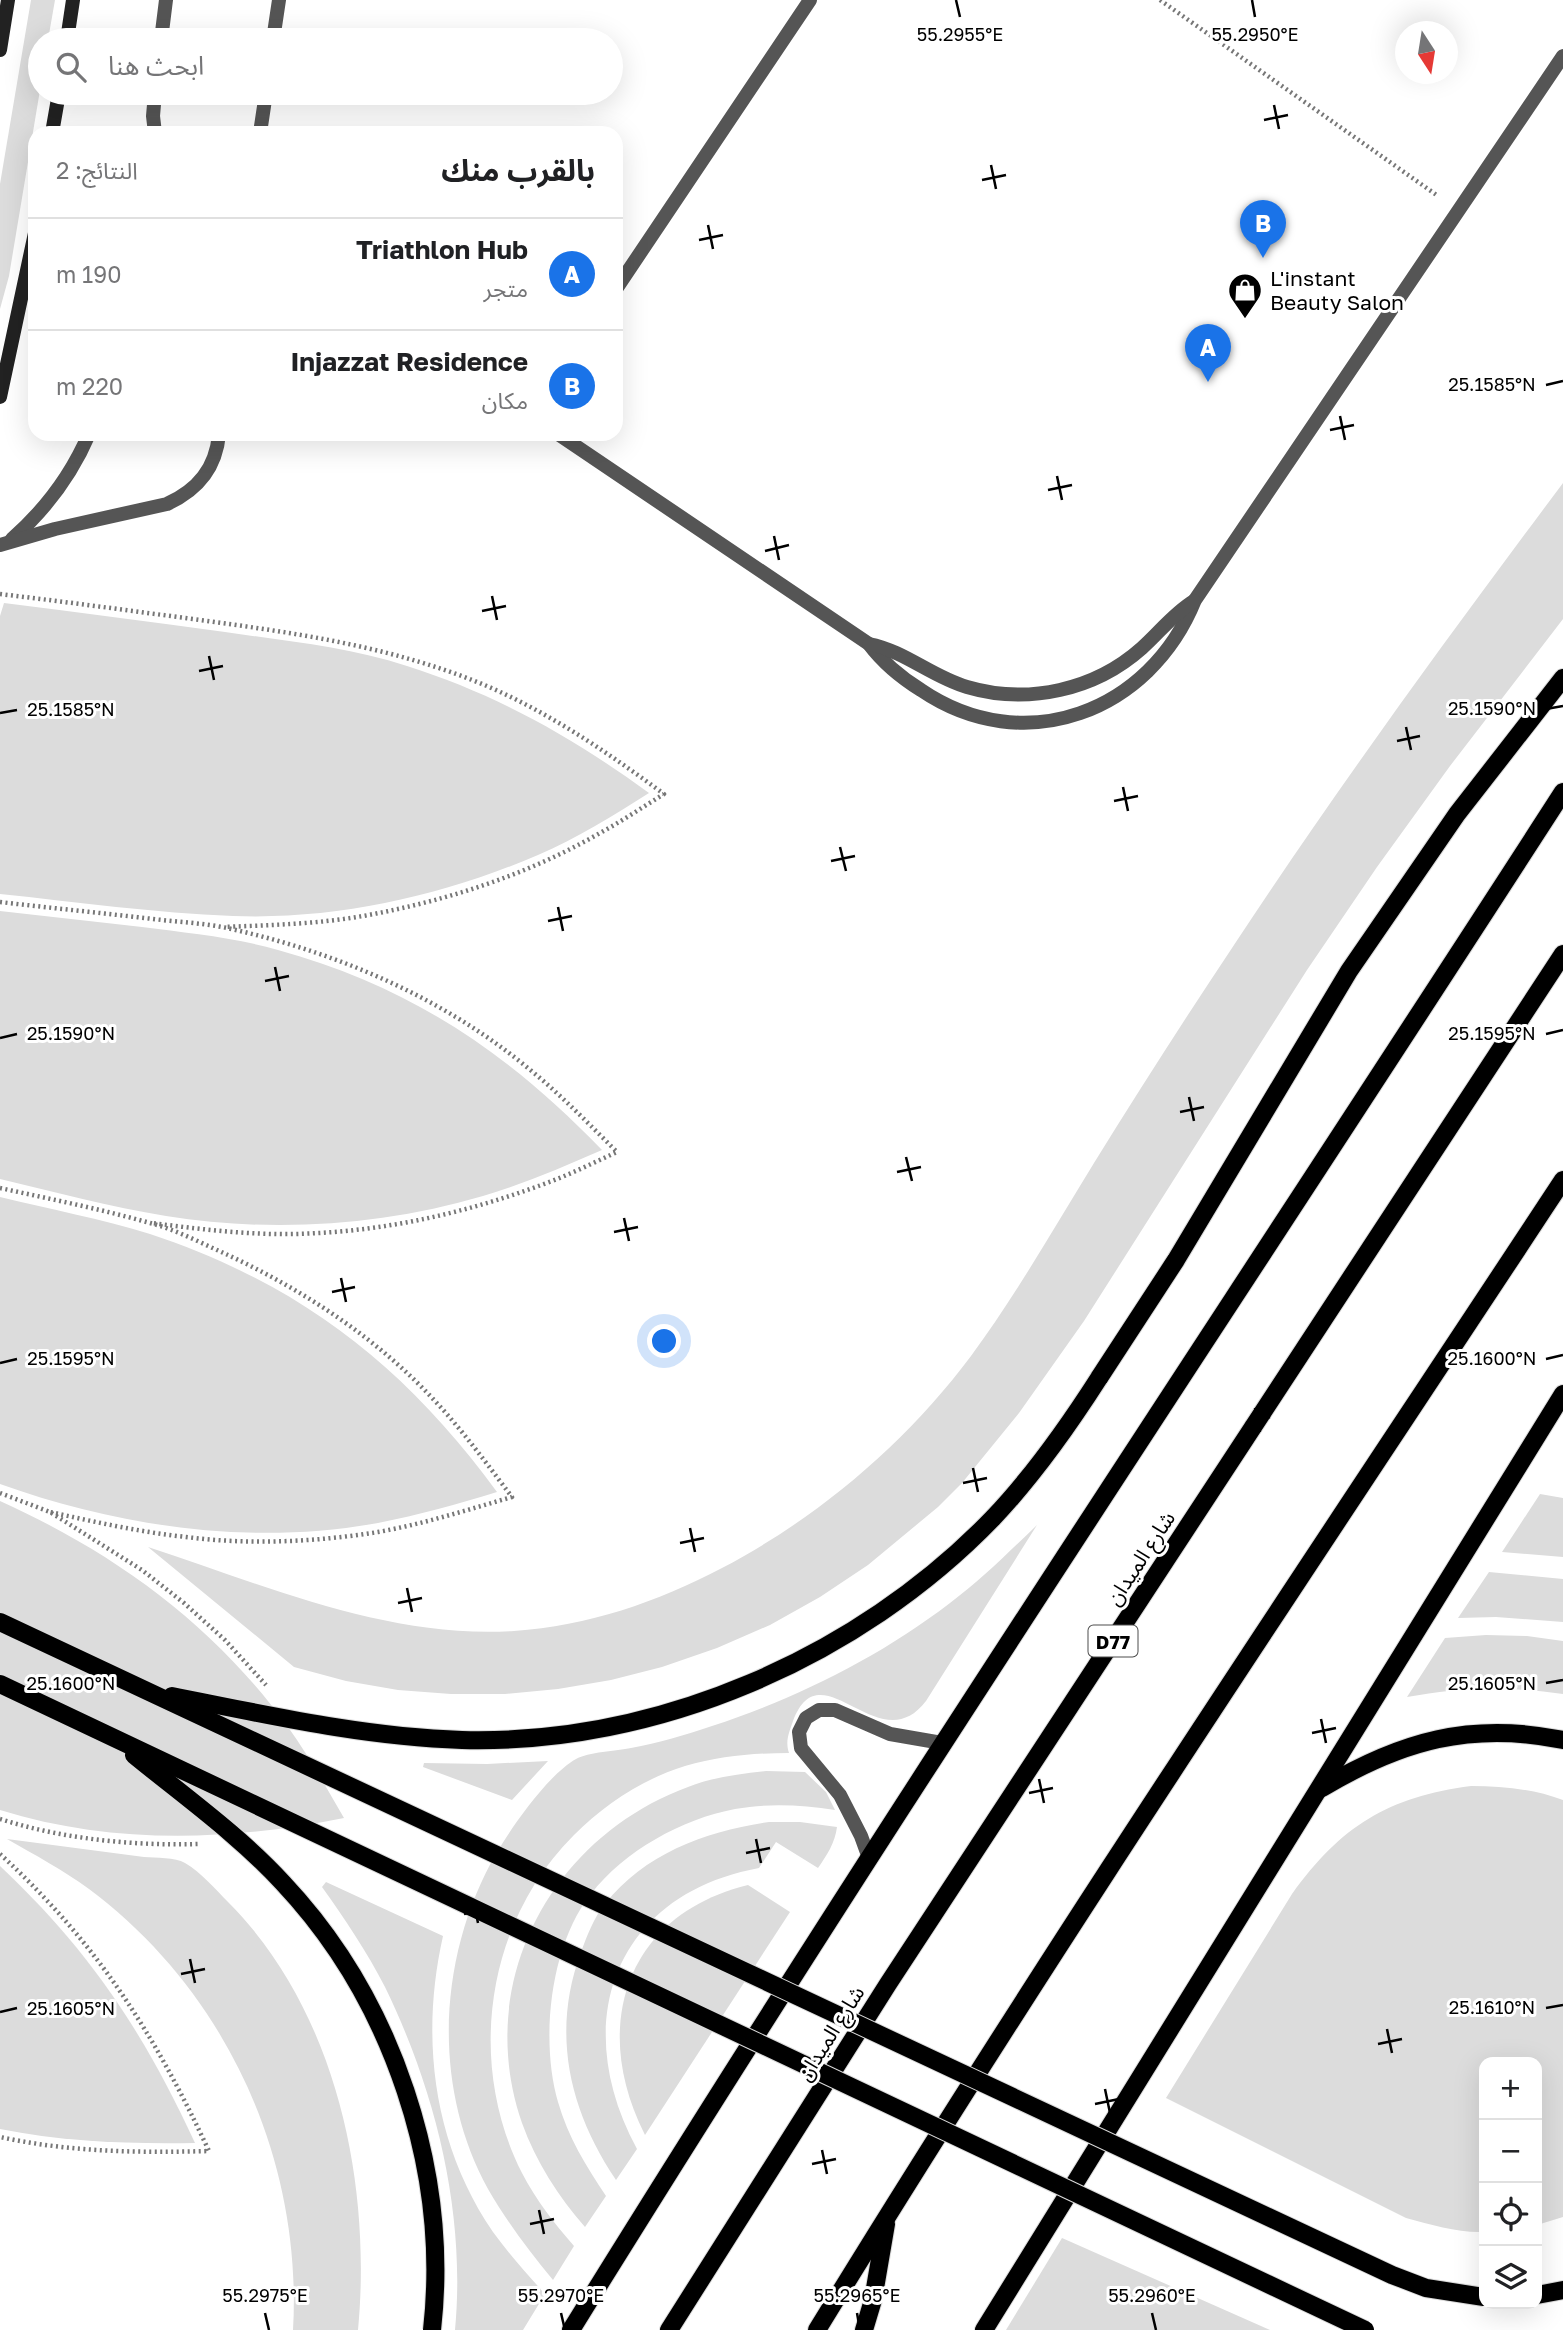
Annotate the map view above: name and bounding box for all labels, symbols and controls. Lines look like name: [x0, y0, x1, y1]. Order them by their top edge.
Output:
north arrow: [1395, 21, 1458, 84]
text: 55.2955°E: [917, 23, 1003, 45]
text: 55.2950°E: [1211, 23, 1299, 45]
search box: [28, 28, 623, 105]
icon: search: [52, 48, 90, 86]
text: ابحث هنا: [108, 50, 204, 81]
text: بالقرب منك: [441, 152, 595, 188]
text: النتائج: 2: [56, 156, 138, 184]
pin: B: [1240, 200, 1286, 258]
text: Triathlon Hub: [356, 234, 528, 265]
text: 190 m: [56, 260, 121, 288]
text: A: [564, 260, 580, 288]
place label: L'instant Beauty Salon: [1270, 265, 1404, 315]
shop icon: L'instant Beauty Salon: [1226, 271, 1264, 320]
text: متجر: [484, 274, 528, 302]
pin: A: [1185, 324, 1231, 382]
text: Injazzat Residence: [290, 346, 528, 377]
text: 220 m: [56, 372, 123, 400]
text: B: [564, 372, 580, 400]
text: 25.1585°N: [1448, 373, 1536, 395]
text: مكان: [482, 386, 528, 414]
text: 25.1590°N: [1448, 697, 1536, 719]
text: 25.1585°N: [27, 698, 115, 720]
text: 25.1590°N: [27, 1022, 115, 1044]
text: 25.1595°N: [1448, 1022, 1536, 1044]
your location: [647, 1324, 681, 1358]
text: 25.1595°N: [27, 1347, 115, 1369]
text: 25.1600°N: [1448, 1347, 1536, 1369]
street label: شارع الميدان: [1100, 1506, 1183, 1612]
road number: D77: [1088, 1625, 1138, 1656]
text: 25.1600°N: [27, 1672, 115, 1694]
text: 25.1605°N: [1448, 1672, 1536, 1694]
street label: شارع الميدان: [791, 1981, 872, 2087]
text: 25.1610°N: [1449, 1996, 1535, 2018]
text: 25.1605°N: [27, 1997, 115, 2019]
map controls: [1479, 2057, 1542, 2309]
button: +: [1479, 2057, 1542, 2120]
button: −: [1479, 2120, 1542, 2183]
button: locate: [1479, 2183, 1542, 2246]
button: layers: [1479, 2246, 1542, 2309]
text: 55.2975°E: [222, 2284, 308, 2306]
text: 55.2970°E: [518, 2284, 604, 2306]
text: 55.2965°E: [814, 2284, 900, 2306]
text: 55.2960°E: [1108, 2284, 1196, 2306]

